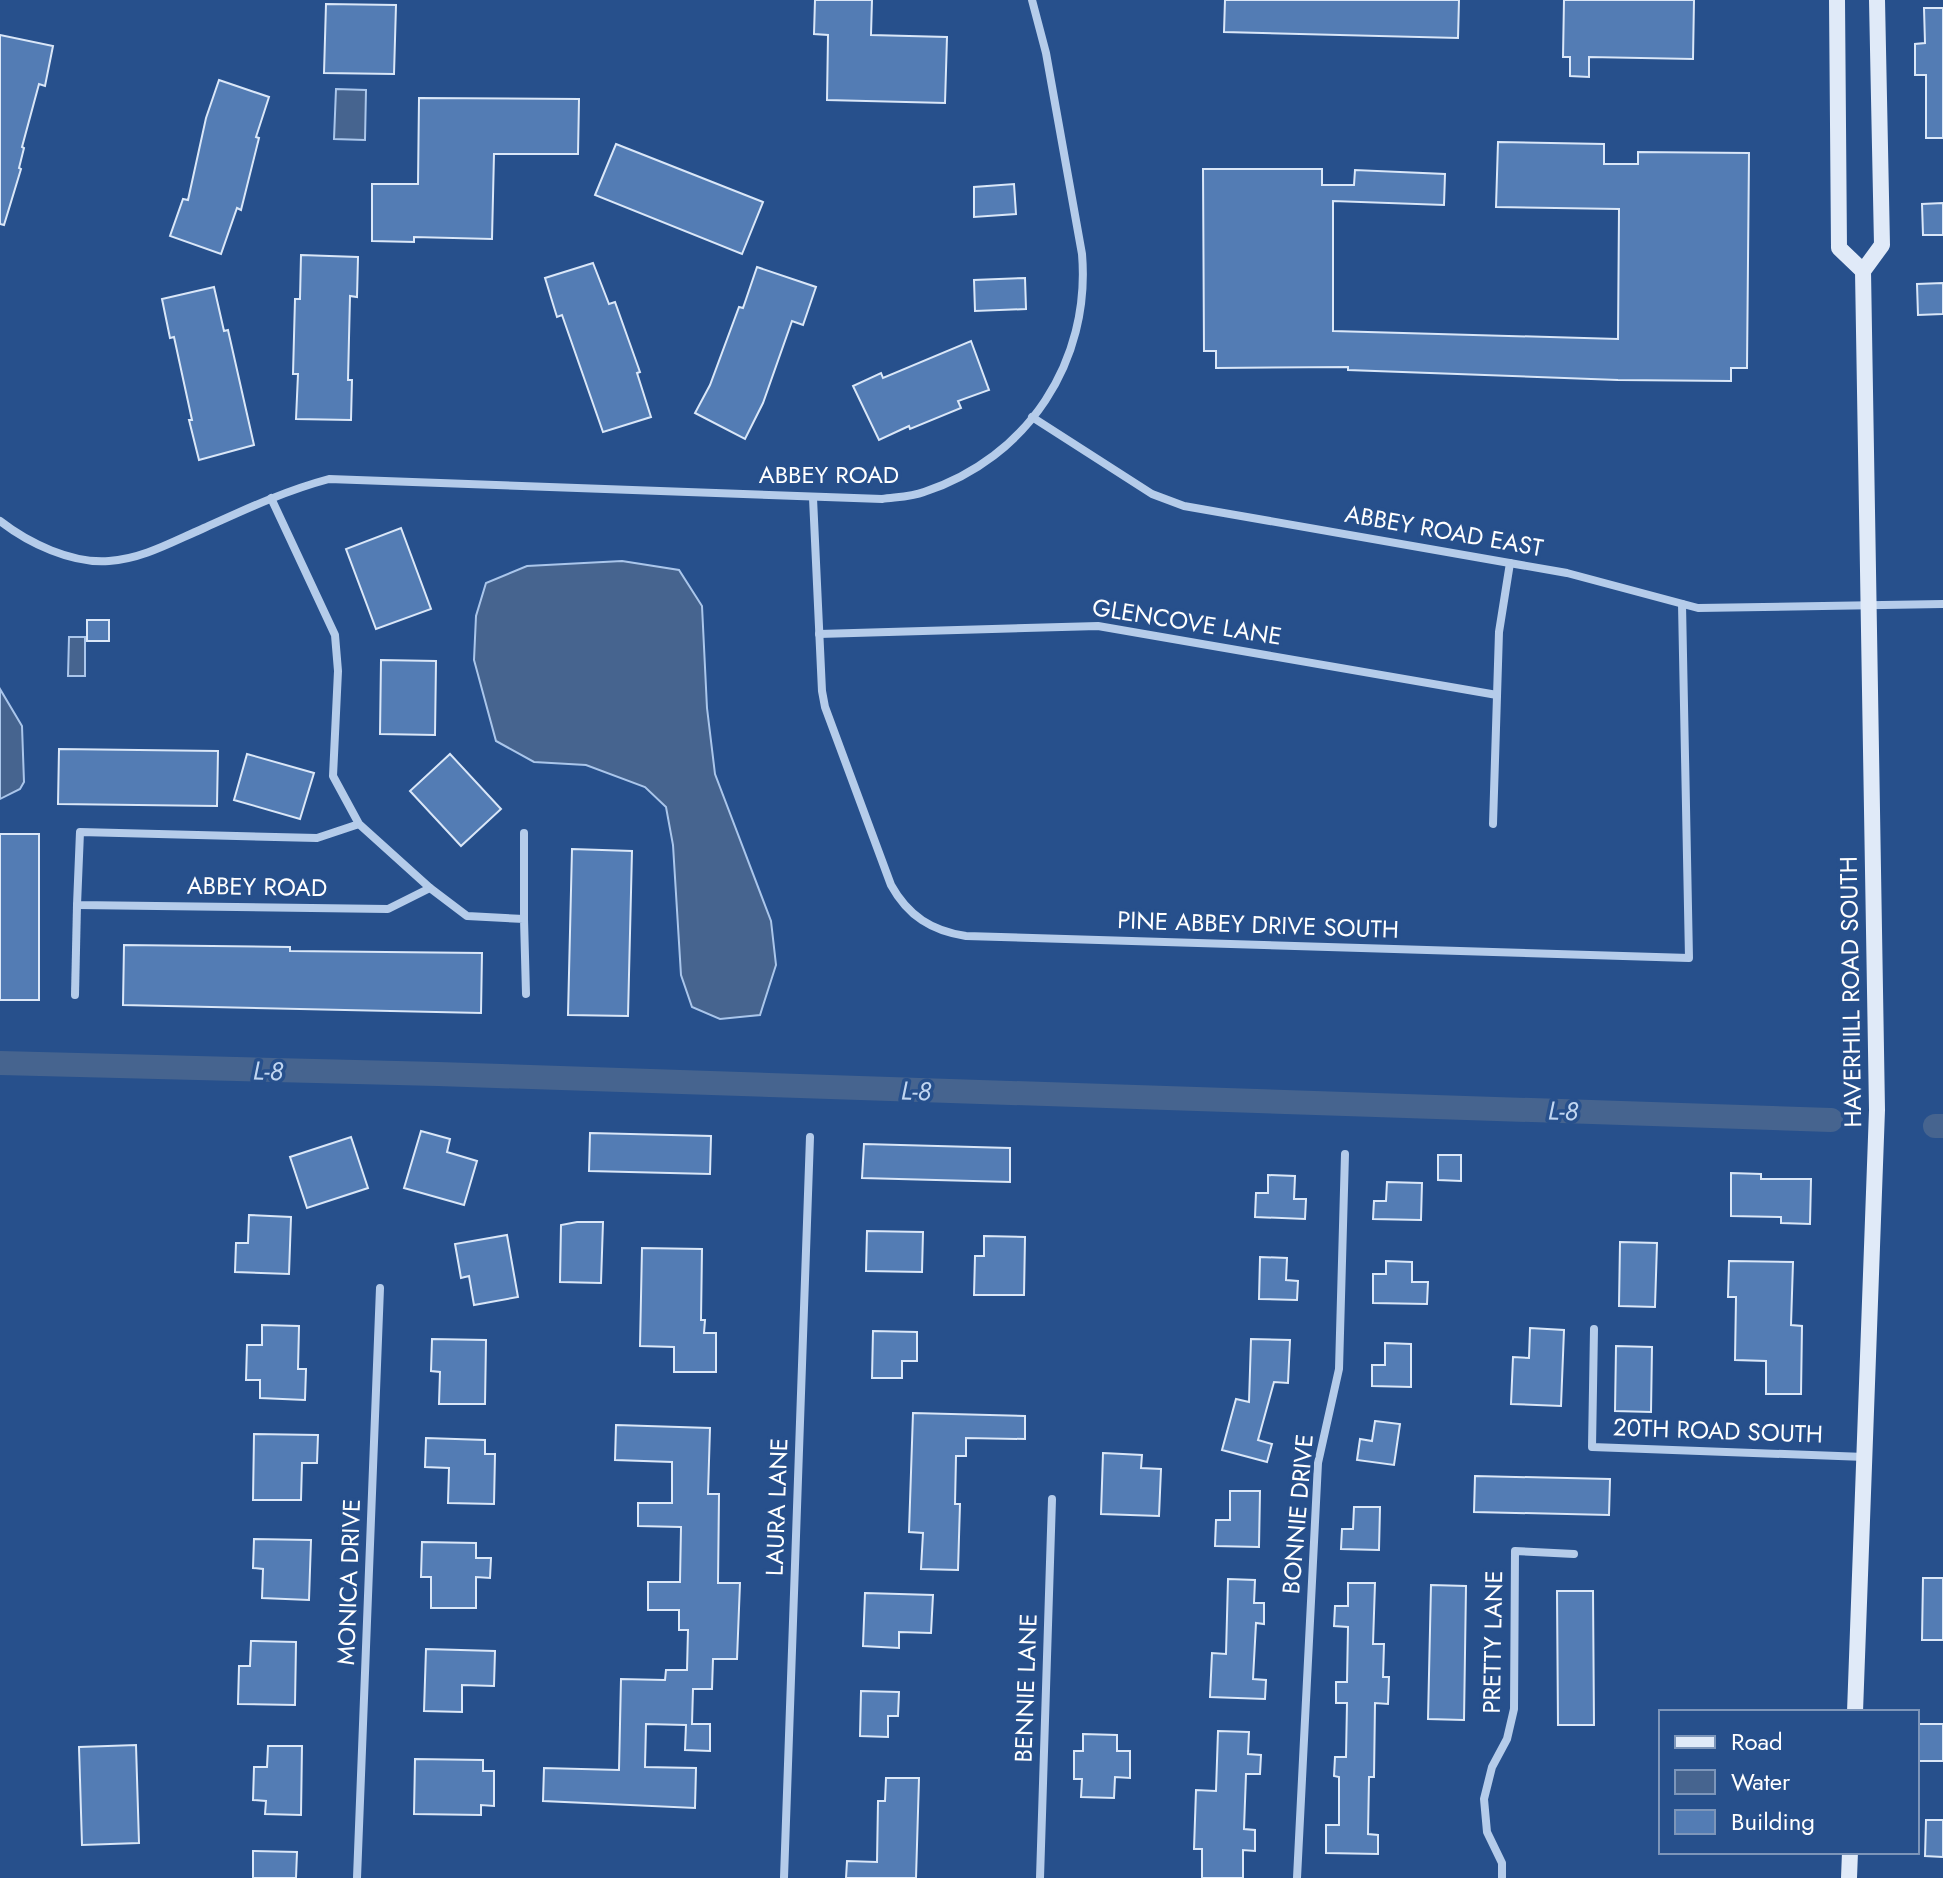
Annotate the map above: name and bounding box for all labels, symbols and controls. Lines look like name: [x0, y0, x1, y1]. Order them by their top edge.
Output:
street label: ABBEY ROAD: [759, 457, 899, 492]
street label: ABBEY ROAD EAST: [1342, 496, 1546, 565]
street label: GLENCOVE LANE: [1090, 589, 1284, 654]
street label: HAVERHILL ROAD SOUTH: [1831, 856, 1870, 1128]
street label: ABBEY ROAD: [187, 868, 327, 905]
street label: PINE ABBEY DRIVE SOUTH: [1117, 902, 1399, 947]
water label: L-8: [252, 1051, 284, 1091]
water label: L-8: [900, 1071, 932, 1111]
water label: L-8: [1547, 1091, 1579, 1131]
street label: 20TH ROAD SOUTH: [1612, 1409, 1824, 1452]
street label: BONNIE DRIVE: [1273, 1432, 1322, 1595]
street label: LAURA LANE: [757, 1437, 796, 1577]
street label: MONICA DRIVE: [328, 1498, 369, 1666]
street label: PRETTY LANE: [1474, 1570, 1511, 1714]
street label: BENNIE LANE: [1005, 1613, 1046, 1763]
legend: [1659, 1710, 1919, 1854]
text: Road: [1731, 1724, 1783, 1759]
text: Water: [1731, 1764, 1791, 1799]
text: Building: [1731, 1804, 1815, 1839]

